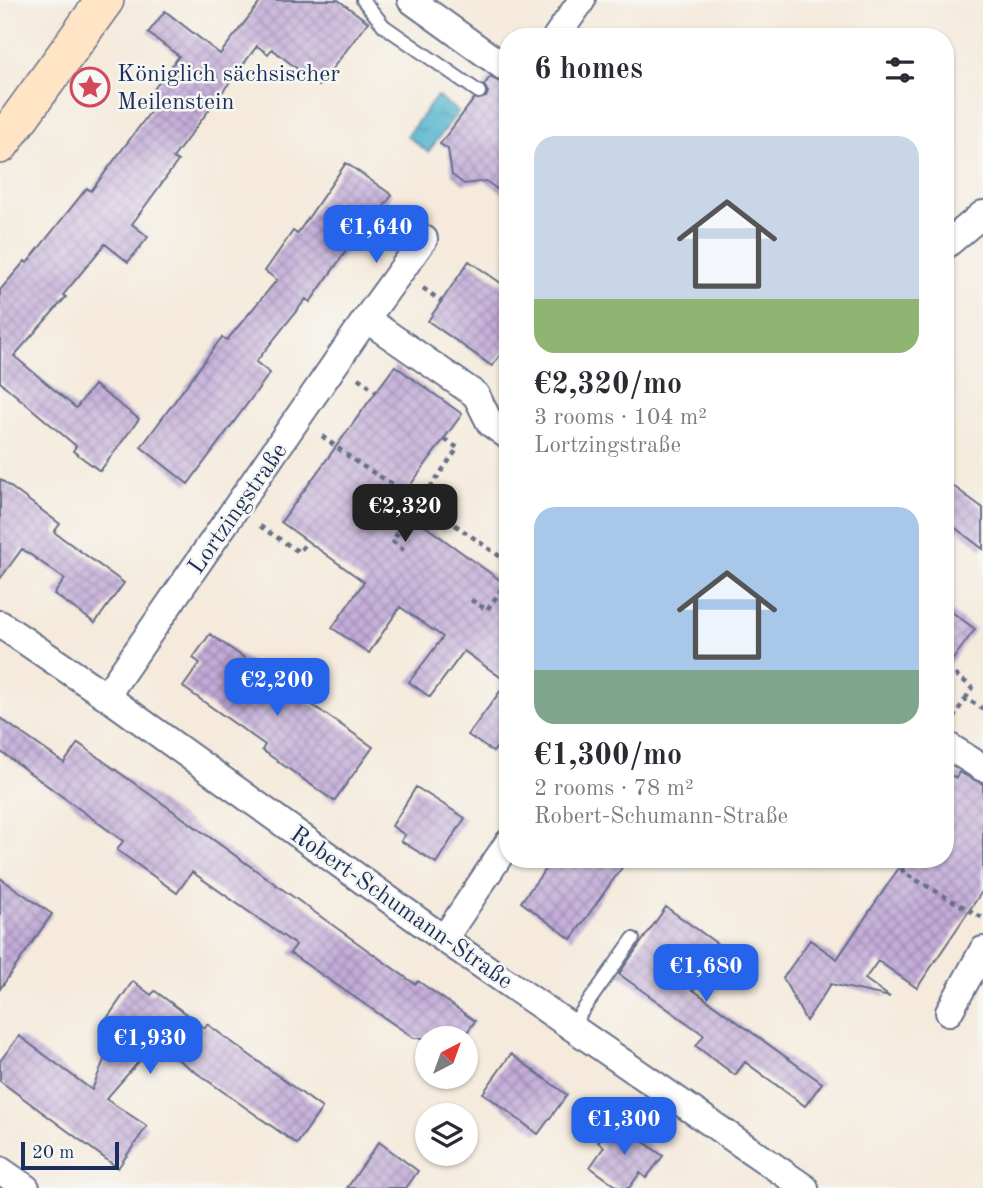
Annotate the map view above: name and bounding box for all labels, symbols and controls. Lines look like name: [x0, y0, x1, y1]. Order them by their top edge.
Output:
icon: filters: [881, 51, 919, 89]
text: 6 homes: [534, 55, 643, 85]
place label: Königlich sächsischer Meilenstein: [117, 63, 340, 115]
place icon: Königlich sächsischer Meilenstein: [69, 66, 111, 108]
icon: home: [664, 181, 790, 307]
pin: €1,640: [319, 205, 433, 265]
text: €1,640: [339, 216, 413, 239]
text: €2,320/mo: [534, 370, 682, 400]
text: 3 rooms · 104 m²: [534, 406, 707, 429]
text: Lortzingstraße: [534, 434, 681, 457]
street label: Lortzingstraße: [185, 439, 292, 579]
pin: €2,320: [348, 484, 462, 544]
text: €2,320: [368, 495, 442, 518]
icon: home: [664, 552, 790, 678]
pin: €2,200: [220, 658, 334, 718]
text: €2,200: [240, 669, 314, 692]
text: €1,300/mo: [534, 741, 682, 771]
text: 2 rooms · 78 m²: [534, 777, 694, 800]
text: Robert-Schumann-Straße: [534, 805, 788, 828]
street label: Robert-Schumann-Straße: [285, 823, 516, 994]
pin: €1,680: [649, 944, 763, 1004]
text: €1,680: [669, 955, 743, 978]
pin: €1,930: [93, 1016, 207, 1076]
north arrow: [415, 1026, 478, 1088]
map controls: [415, 1026, 478, 1166]
text: €1,930: [113, 1027, 187, 1050]
pin: €1,300: [567, 1098, 681, 1157]
button: layers: [415, 1103, 478, 1166]
text: €1,300: [587, 1108, 661, 1131]
scale bar: [21, 1139, 119, 1171]
text: 20 m: [32, 1144, 74, 1163]

